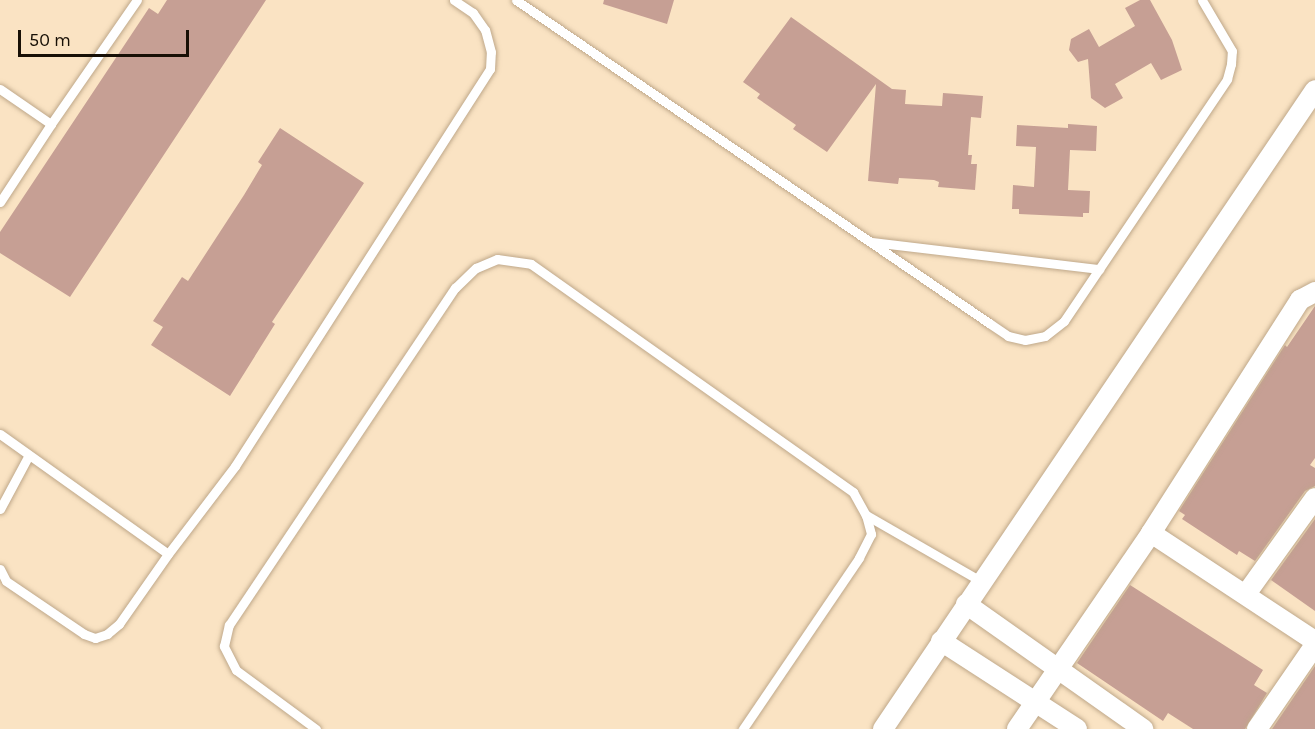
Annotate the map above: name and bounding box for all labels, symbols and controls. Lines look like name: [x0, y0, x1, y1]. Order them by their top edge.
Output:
scale bar: [21, 18, 192, 56]
text: 50 m: [29, 29, 71, 51]

